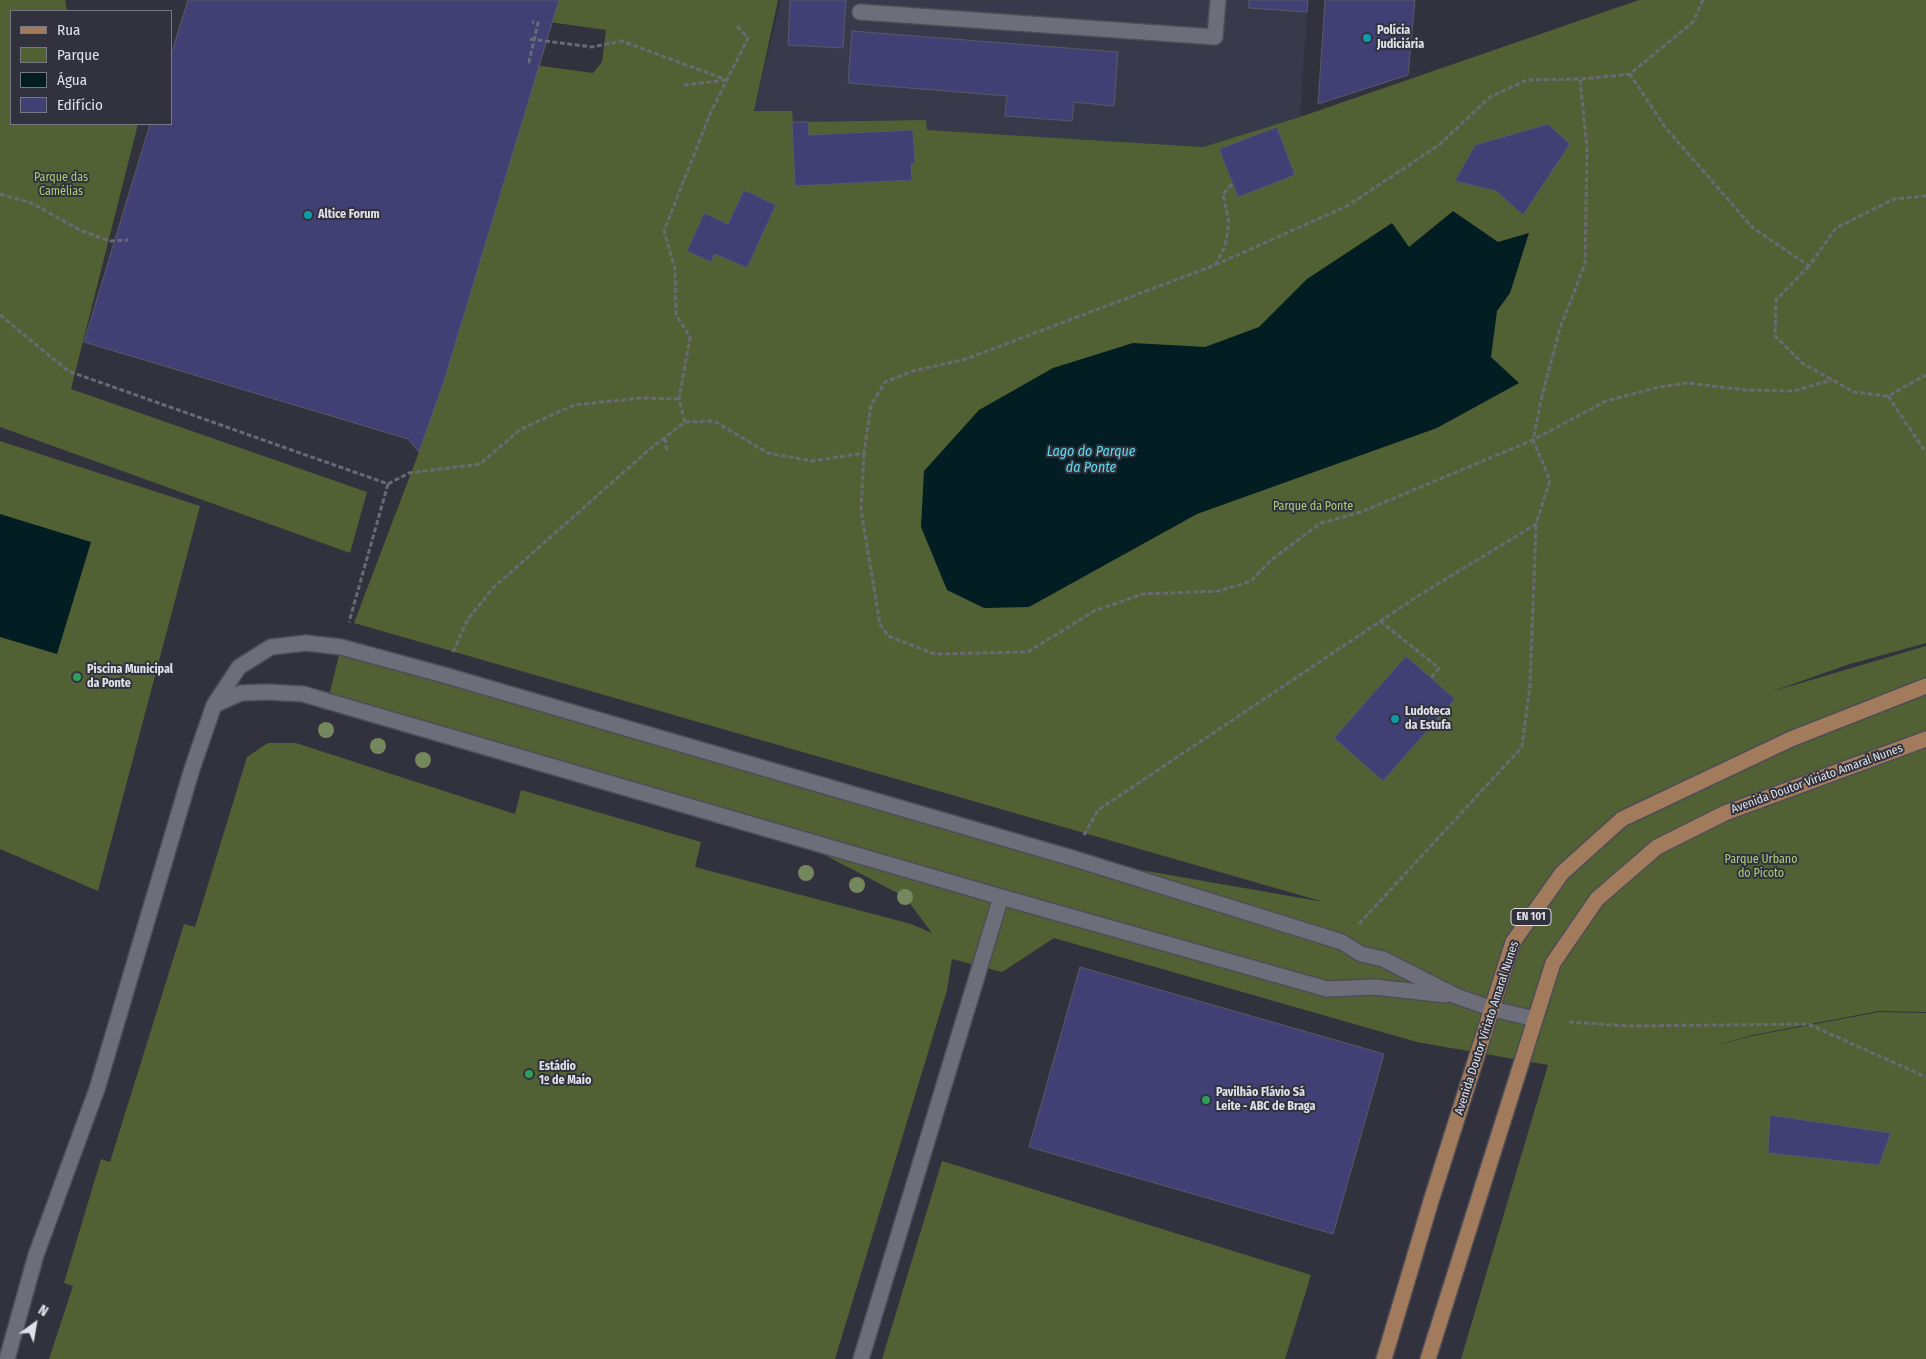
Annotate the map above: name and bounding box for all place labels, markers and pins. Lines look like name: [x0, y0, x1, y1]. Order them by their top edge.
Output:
place label: Polícia Judiciária: [1377, 24, 1424, 52]
marker: Polícia Judiciária: [1361, 32, 1373, 44]
place label: Altice Forum: [318, 208, 380, 222]
marker: Altice Forum: [302, 209, 314, 221]
place label: Piscina Municipal da Ponte: [87, 663, 173, 691]
marker: Piscina Municipal da Ponte: [71, 671, 83, 683]
place label: Ludoteca da Estufa: [1405, 705, 1451, 733]
marker: Ludoteca da Estufa: [1389, 713, 1401, 725]
place label: Estádio 1º de Maio: [539, 1060, 591, 1088]
marker: Estádio 1º de Maio: [523, 1068, 535, 1080]
place label: Pavilhão Flávio Sá Leite - ABC de Braga: [1216, 1086, 1315, 1114]
marker: Pavilhão Flávio Sá Leite - ABC de Braga: [1200, 1094, 1212, 1106]

